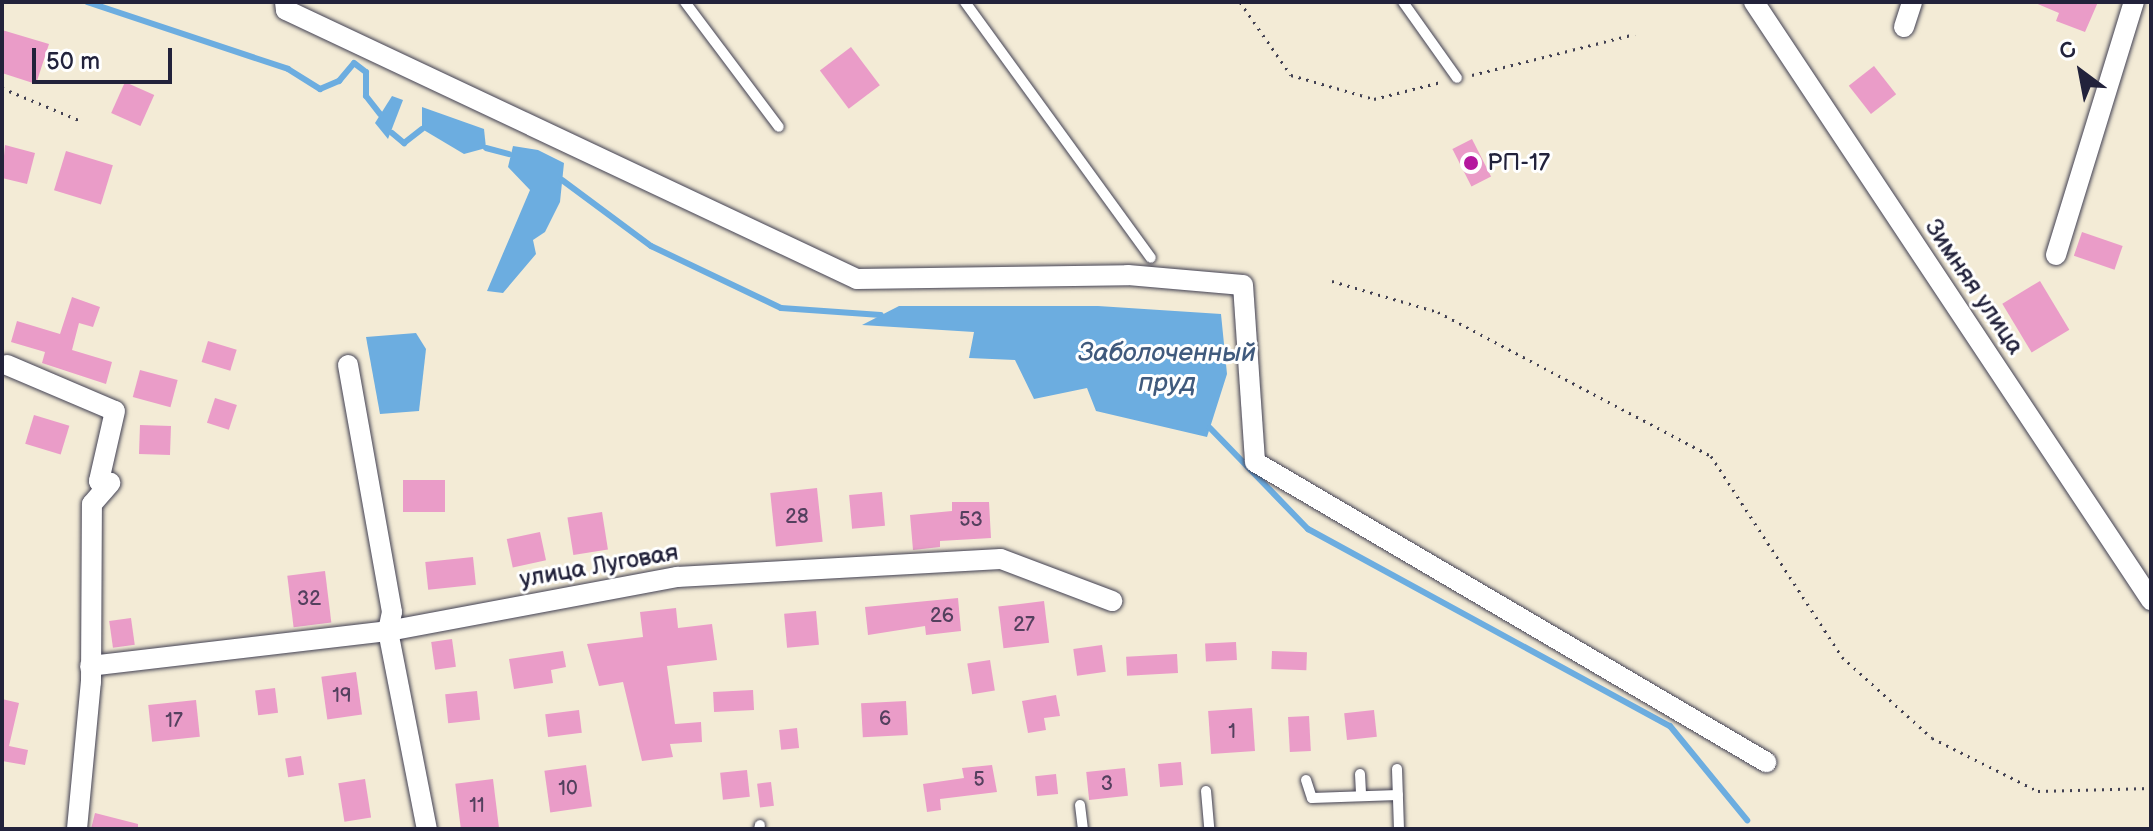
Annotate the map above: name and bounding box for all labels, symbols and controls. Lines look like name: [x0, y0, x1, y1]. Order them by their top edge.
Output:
scale bar: [36, 32, 176, 82]
north arrow: [2041, 32, 2121, 112]
text: С: [2054, 36, 2082, 67]
text: 50 m: [46, 47, 100, 76]
place label: РП-17: [1487, 149, 1550, 177]
marker: РП-17: [1462, 154, 1480, 172]
street label: Зимняя улица: [1918, 214, 2030, 360]
water label: Заболоченный пруд: [1078, 338, 1256, 400]
house number: 28: [785, 505, 809, 529]
house number: 53: [959, 508, 983, 532]
street label: улица Луговая: [517, 538, 681, 594]
house number: 32: [297, 587, 321, 611]
house number: 26: [930, 604, 954, 628]
house number: 27: [1013, 613, 1035, 637]
house number: 19: [332, 684, 352, 708]
house number: 6: [879, 707, 891, 731]
house number: 17: [165, 709, 183, 733]
house number: 1: [1228, 720, 1236, 744]
house number: 5: [973, 768, 985, 792]
house number: 3: [1101, 772, 1113, 796]
house number: 10: [558, 777, 578, 801]
house number: 11: [469, 794, 485, 818]

